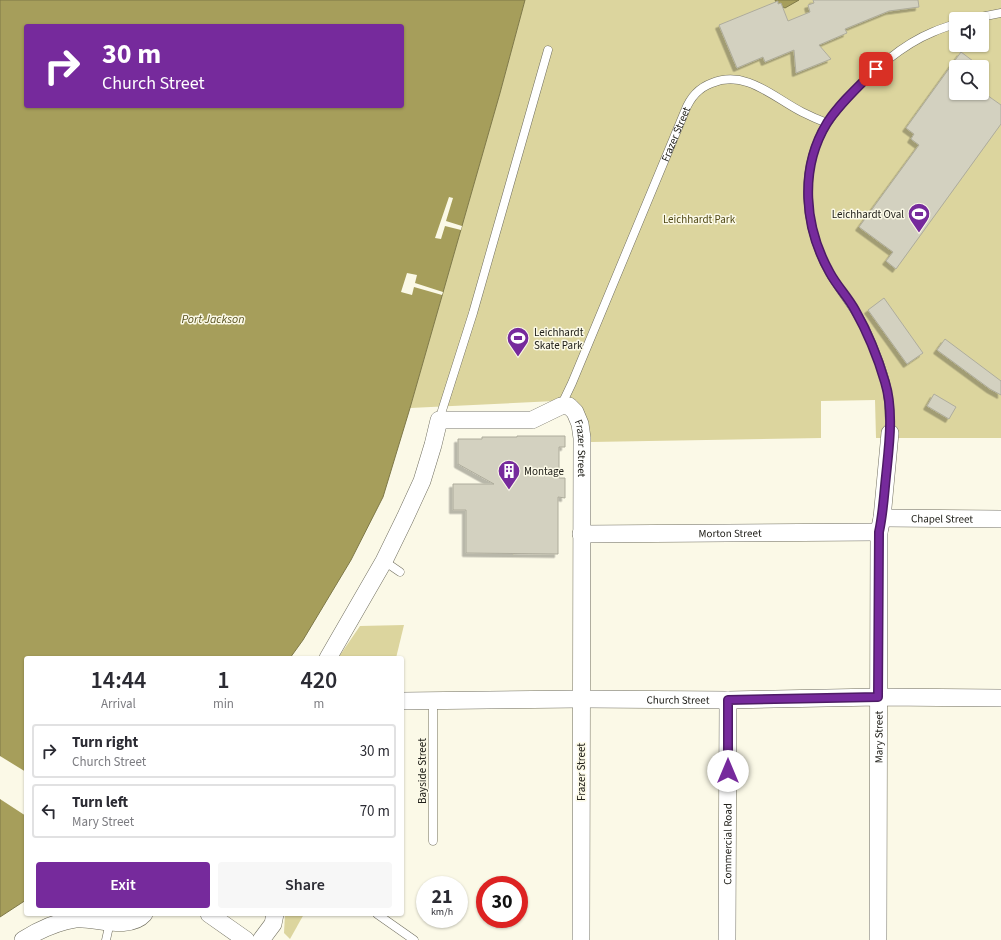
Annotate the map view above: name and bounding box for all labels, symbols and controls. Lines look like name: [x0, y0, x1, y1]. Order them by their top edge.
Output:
map controls: [949, 12, 989, 100]
button: sound: [949, 12, 989, 52]
text: 30 m: [102, 34, 161, 74]
icon: right: [36, 40, 88, 92]
pin: [859, 52, 893, 86]
icon: arrive: [865, 58, 887, 80]
button: search: [949, 60, 989, 100]
text: Church Street: [102, 71, 205, 96]
street label: Frazer Street: [657, 104, 694, 164]
sports icon: Leichhardt Oval: [906, 201, 932, 234]
place label: Leichhardt Oval: [832, 207, 904, 222]
park label: Leichhardt Park: [663, 212, 736, 227]
water label: Port Jackson: [181, 311, 245, 328]
sports icon: Leichhardt Skate Park: [505, 325, 531, 358]
place label: Leichhardt Skate Park: [534, 325, 584, 353]
street label: Frazer Street: [571, 417, 590, 478]
building icon: Montage: [496, 458, 522, 491]
place label: Montage: [524, 464, 564, 479]
street label: Chapel Street: [911, 511, 973, 526]
street label: Morton Street: [698, 525, 762, 541]
text: 14:44: [91, 663, 146, 698]
text: 1: [217, 663, 230, 698]
text: 420: [301, 663, 337, 698]
street label: Church Street: [647, 692, 710, 707]
text: Arrival: [101, 695, 136, 713]
text: min: [213, 695, 234, 713]
text: m: [314, 695, 324, 713]
street label: Mary Street: [871, 710, 886, 763]
text: Turn right: [72, 732, 138, 753]
street label: Bayside Street: [415, 738, 430, 804]
icon: right: [38, 740, 60, 762]
text: 30 m: [360, 741, 390, 762]
street label: Frazer Street: [574, 743, 589, 801]
position arrow: [707, 750, 749, 792]
text: Church Street: [72, 753, 146, 771]
text: Turn left: [72, 792, 128, 813]
icon: left: [38, 800, 60, 822]
text: 70 m: [360, 801, 390, 822]
street label: Commercial Road: [720, 803, 735, 885]
text: Mary Street: [72, 813, 134, 831]
button: Exit: [36, 862, 210, 908]
button: Share: [218, 862, 392, 908]
speed limit sign: 30: [476, 876, 528, 928]
text: 21: [431, 883, 453, 911]
text: km/h: [431, 905, 453, 919]

